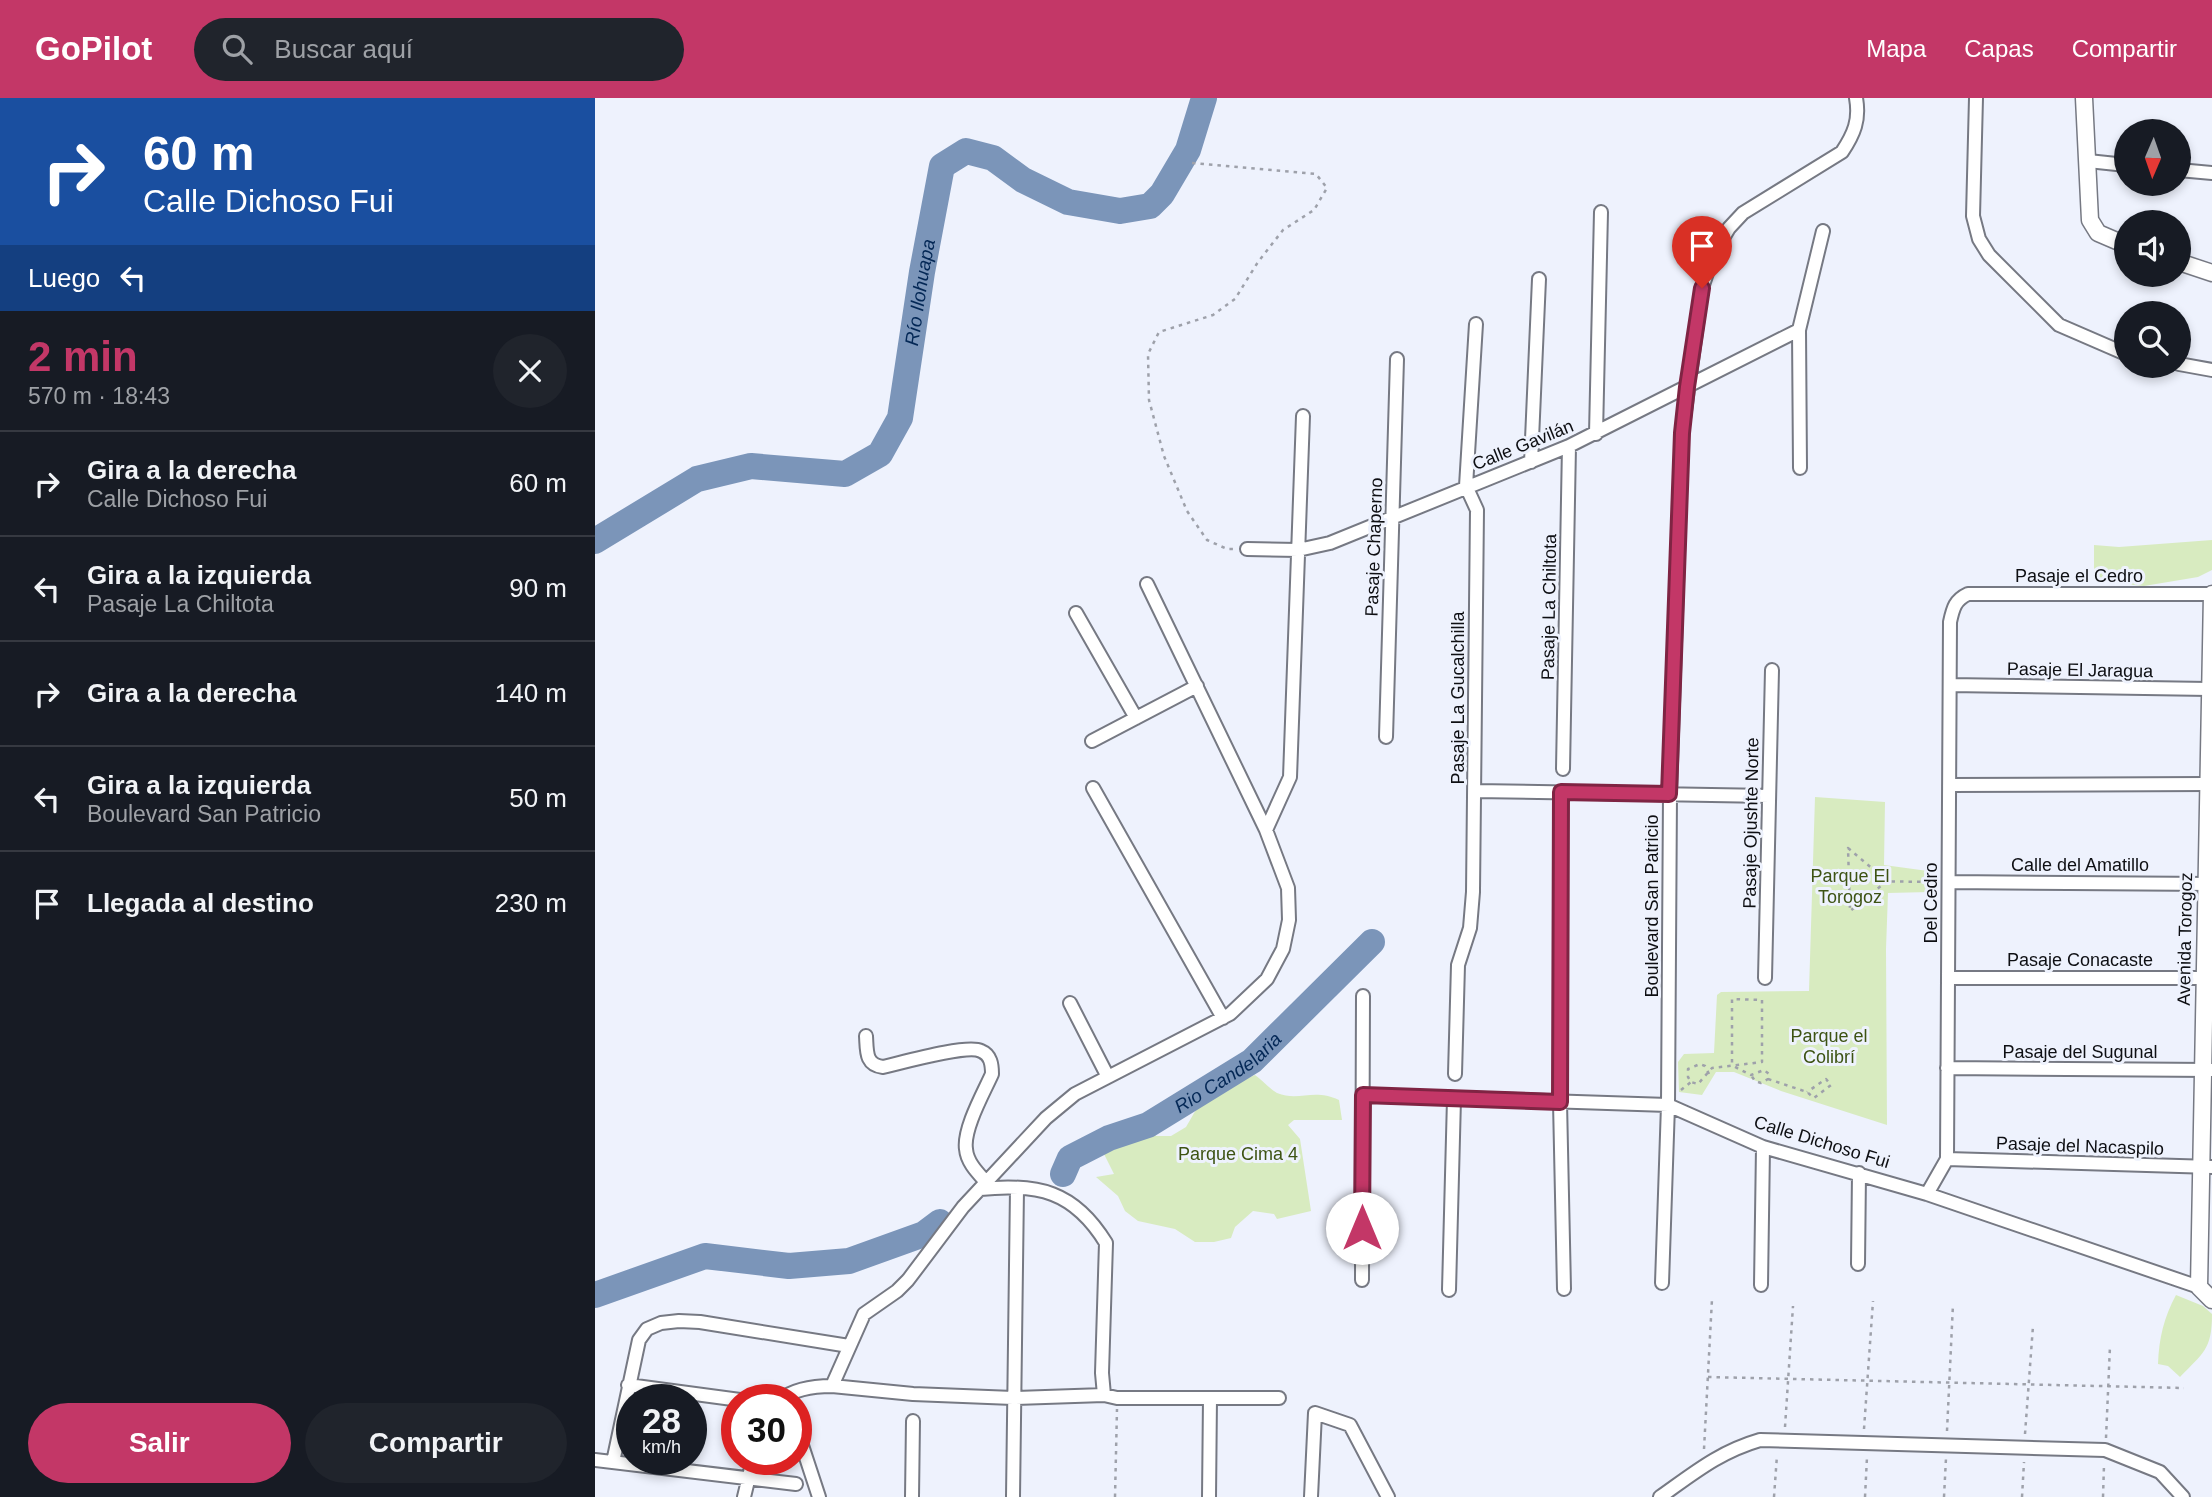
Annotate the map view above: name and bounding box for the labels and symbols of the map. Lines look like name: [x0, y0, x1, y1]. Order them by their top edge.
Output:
north arrow: [2114, 119, 2191, 196]
pin: [1672, 216, 1732, 288]
water label: Río Ilohuapa: [901, 237, 939, 347]
street label: Calle Gavilán: [1470, 416, 1576, 474]
street label: Pasaje Chaperno: [1362, 477, 1386, 617]
street label: Pasaje La Chiltota: [1538, 533, 1560, 680]
street label: Pasaje el Cedro: [2015, 566, 2143, 586]
street label: Pasaje La Gucalchilla: [1448, 610, 1468, 785]
street label: Pasaje El Jaragua: [2007, 659, 2154, 681]
street label: Pasaje Ojushte Norte: [1740, 737, 1762, 909]
street label: Boulevard San Patricio: [1642, 814, 1662, 998]
street label: Calle del Amatillo: [2011, 855, 2149, 875]
street label: Del Cedro: [1921, 862, 1941, 944]
park label: Parque El Torogoz: [1810, 866, 1890, 907]
street label: Avenida Torogoz: [2174, 872, 2196, 1006]
street label: Pasaje Conacaste: [2007, 950, 2153, 970]
park label: Parque el Colibrí: [1790, 1026, 1868, 1067]
water label: Rio Candelaria: [1171, 1028, 1286, 1117]
street label: Pasaje del Sugunal: [2002, 1042, 2158, 1062]
street label: Calle Dichoso Fui: [1752, 1112, 1892, 1172]
street label: Pasaje del Nacaspilo: [1996, 1133, 2164, 1159]
park label: Parque Cima 4: [1178, 1144, 1298, 1164]
position arrow: [1325, 1191, 1399, 1265]
speed limit sign: 30: [721, 1384, 812, 1475]

